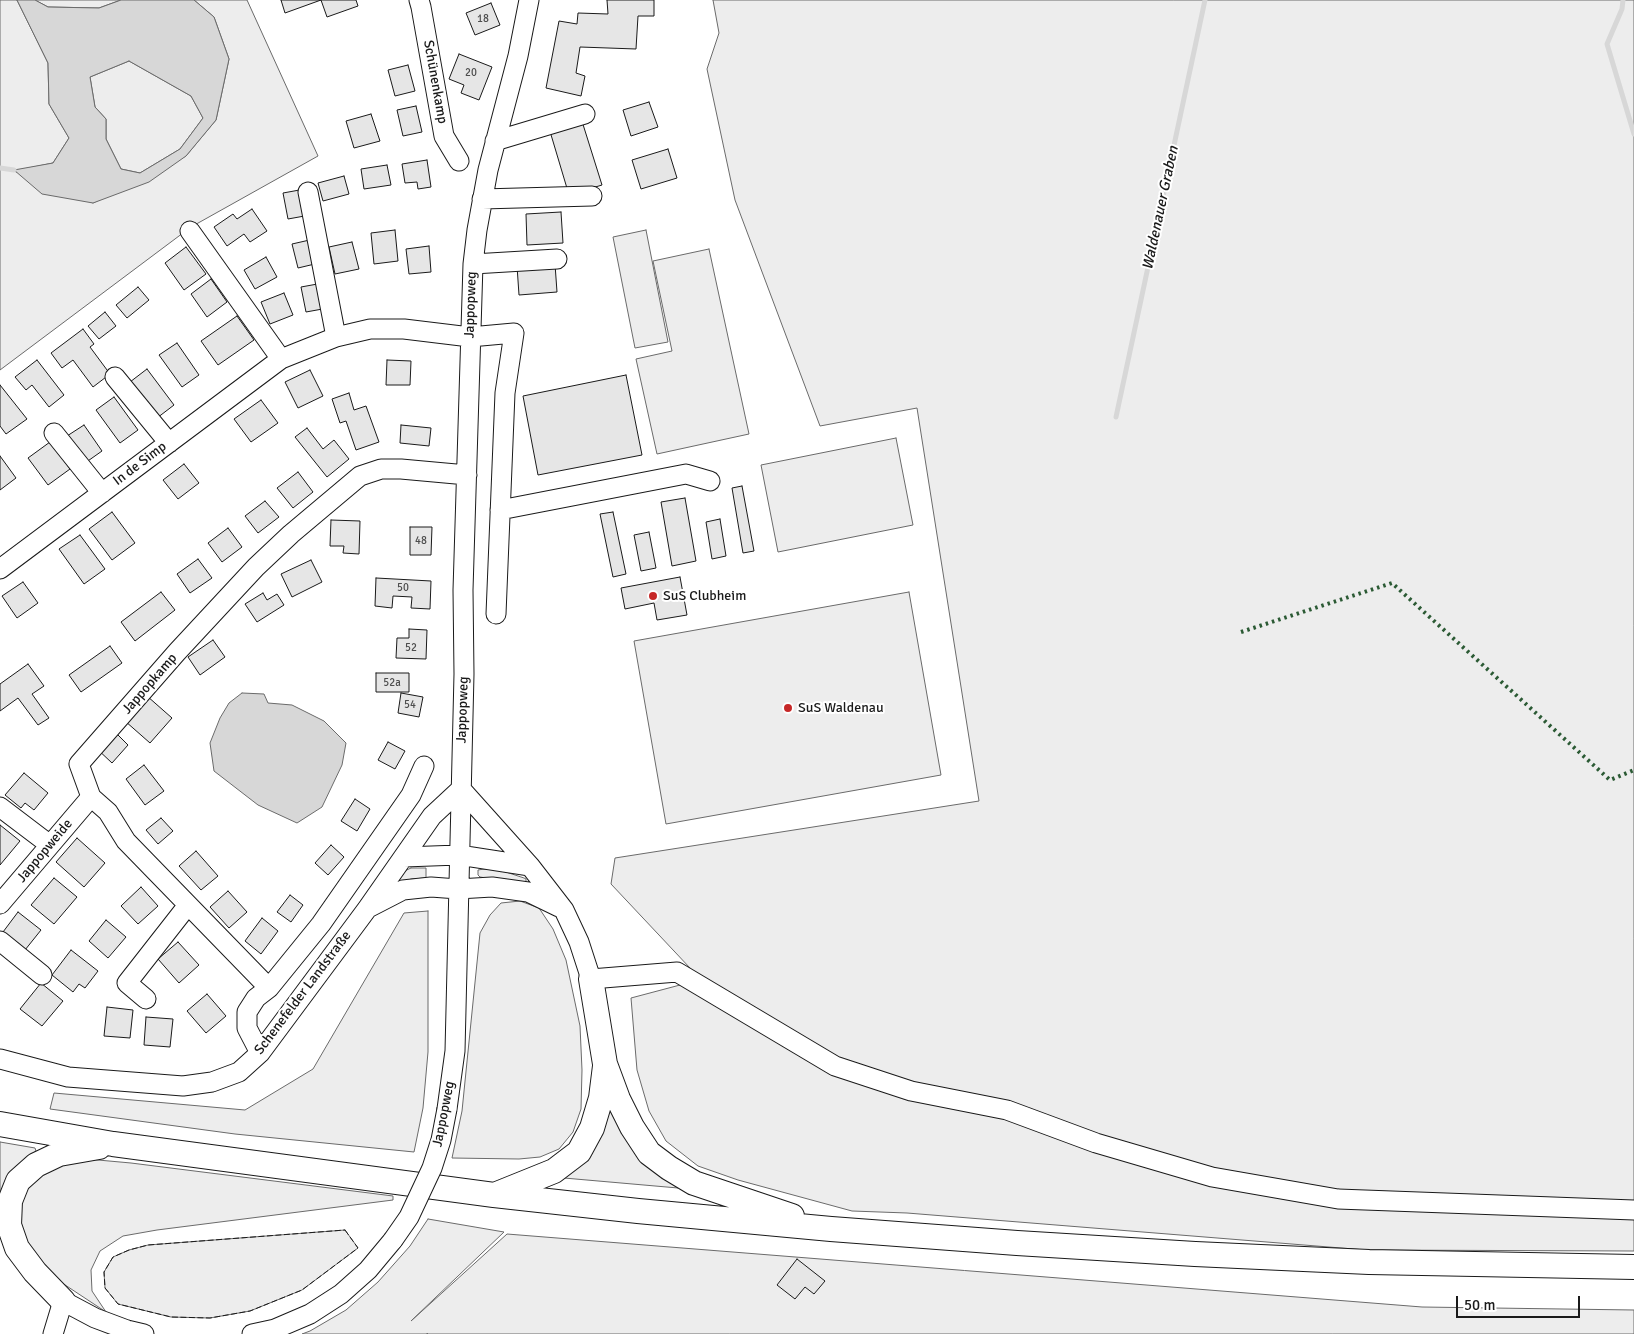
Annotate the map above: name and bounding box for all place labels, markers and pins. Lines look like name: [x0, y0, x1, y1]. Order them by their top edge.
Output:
place label: SuS Clubheim: [663, 588, 746, 604]
marker: SuS Clubheim: [647, 590, 659, 602]
place label: SuS Waldenau: [798, 700, 884, 716]
marker: SuS Waldenau: [782, 702, 794, 714]

